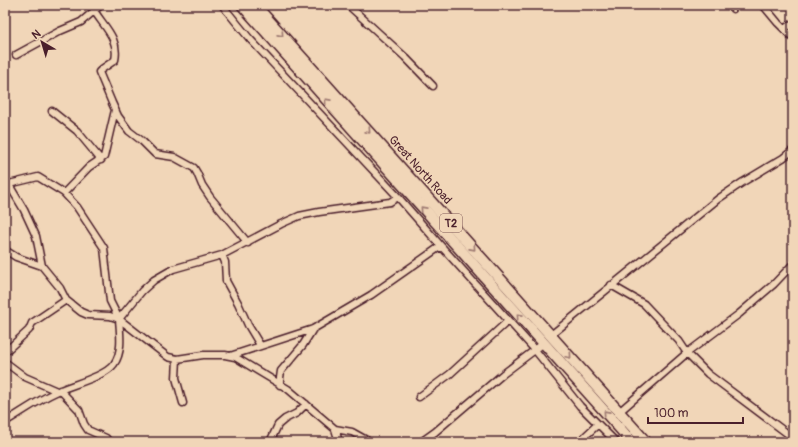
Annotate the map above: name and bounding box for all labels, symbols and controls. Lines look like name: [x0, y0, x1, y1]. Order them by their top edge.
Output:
north arrow: [22, 22, 62, 62]
text: N: [29, 27, 44, 42]
one-way arrow: [276, 29, 284, 37]
one-way arrow: [325, 99, 332, 106]
one-way arrow: [363, 126, 371, 134]
street label: Great North Road: [385, 133, 455, 208]
one-way arrow: [420, 206, 428, 214]
road number: T2: [440, 214, 462, 232]
one-way arrow: [469, 244, 476, 251]
one-way arrow: [517, 313, 524, 321]
one-way arrow: [565, 351, 572, 358]
scale bar: [648, 399, 743, 425]
text: 100 m: [654, 406, 689, 421]
one-way arrow: [604, 410, 611, 418]

